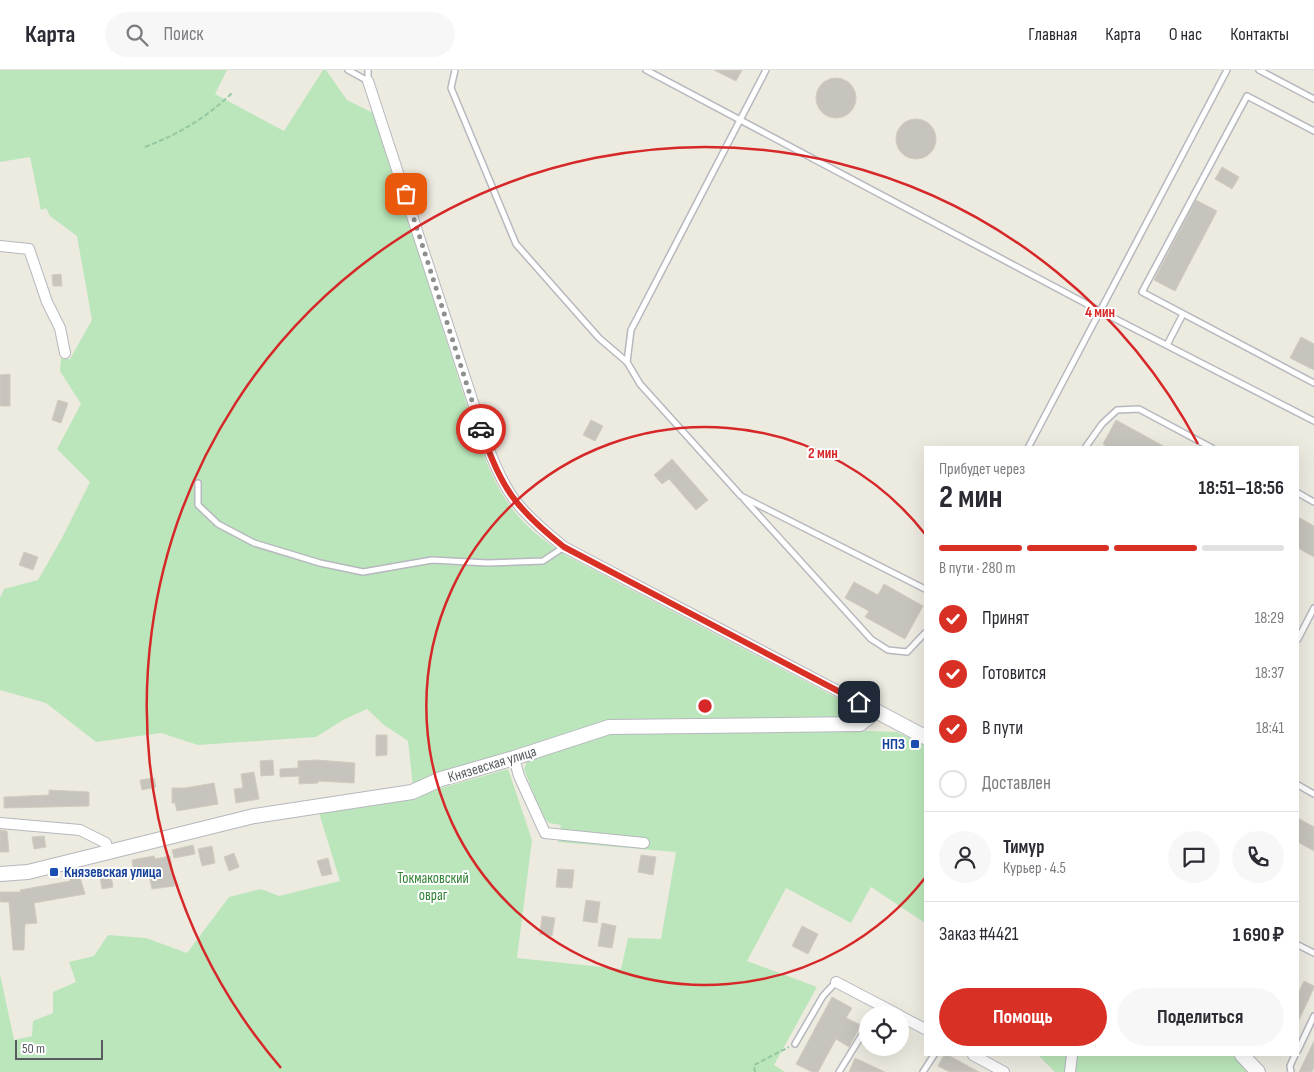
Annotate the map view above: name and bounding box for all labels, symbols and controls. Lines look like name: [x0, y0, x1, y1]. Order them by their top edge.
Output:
search box: [105, 12, 455, 57]
text: Карта: [25, 20, 75, 49]
icon: search: [123, 21, 151, 49]
text: Поиск: [163, 23, 204, 46]
text: Главная: [1028, 24, 1077, 45]
text: Карта: [1105, 24, 1141, 45]
text: О нас: [1169, 24, 1202, 45]
text: Контакты: [1230, 24, 1289, 45]
pin: [385, 173, 427, 215]
icon: bag: [392, 180, 420, 208]
text: 4 мин: [1085, 303, 1115, 322]
courier: [456, 404, 506, 454]
icon: car: [467, 415, 495, 443]
text: 2 мин: [808, 444, 838, 463]
text: Прибудет через: [939, 460, 1025, 479]
text: 18:51–18:56: [1199, 477, 1284, 500]
text: 2 мин: [939, 478, 1003, 517]
text: В пути · 280 m: [939, 559, 1015, 578]
icon: check: [939, 605, 967, 633]
text: Принят: [982, 607, 1029, 630]
text: 18:29: [1255, 609, 1284, 628]
icon: check: [939, 660, 967, 688]
text: Готовится: [982, 662, 1046, 685]
text: 18:37: [1255, 664, 1284, 683]
pin: [838, 681, 880, 723]
icon: home: [845, 688, 873, 716]
centre of rings: [696, 697, 714, 715]
icon: check: [939, 715, 967, 743]
text: В пути: [982, 717, 1023, 740]
text: 18:41: [1256, 719, 1284, 738]
place label: НПЗ: [882, 735, 905, 754]
marker: НПЗ: [909, 738, 921, 750]
street label: Князевская улица: [446, 742, 539, 787]
text: Доставлен: [982, 772, 1051, 795]
button: person: [939, 831, 991, 883]
button: chat: [1168, 831, 1220, 883]
button: phone: [1232, 831, 1284, 883]
text: Тимур: [1003, 836, 1044, 859]
text: Курьер · 4.5: [1003, 859, 1066, 878]
place label: Князевская улица: [64, 863, 162, 882]
marker: Князевская улица: [48, 866, 60, 878]
park label: Токмаковский овраг: [397, 869, 469, 905]
text: Заказ #4421: [939, 923, 1018, 946]
text: 1 690 ₽: [1233, 924, 1284, 947]
button: Помощь: [939, 988, 1107, 1046]
button: Поделиться: [1117, 988, 1284, 1046]
map controls: [859, 1006, 909, 1056]
button: locate: [859, 1006, 909, 1056]
scale bar: [15, 1037, 102, 1060]
text: 50 m: [22, 1040, 45, 1057]

